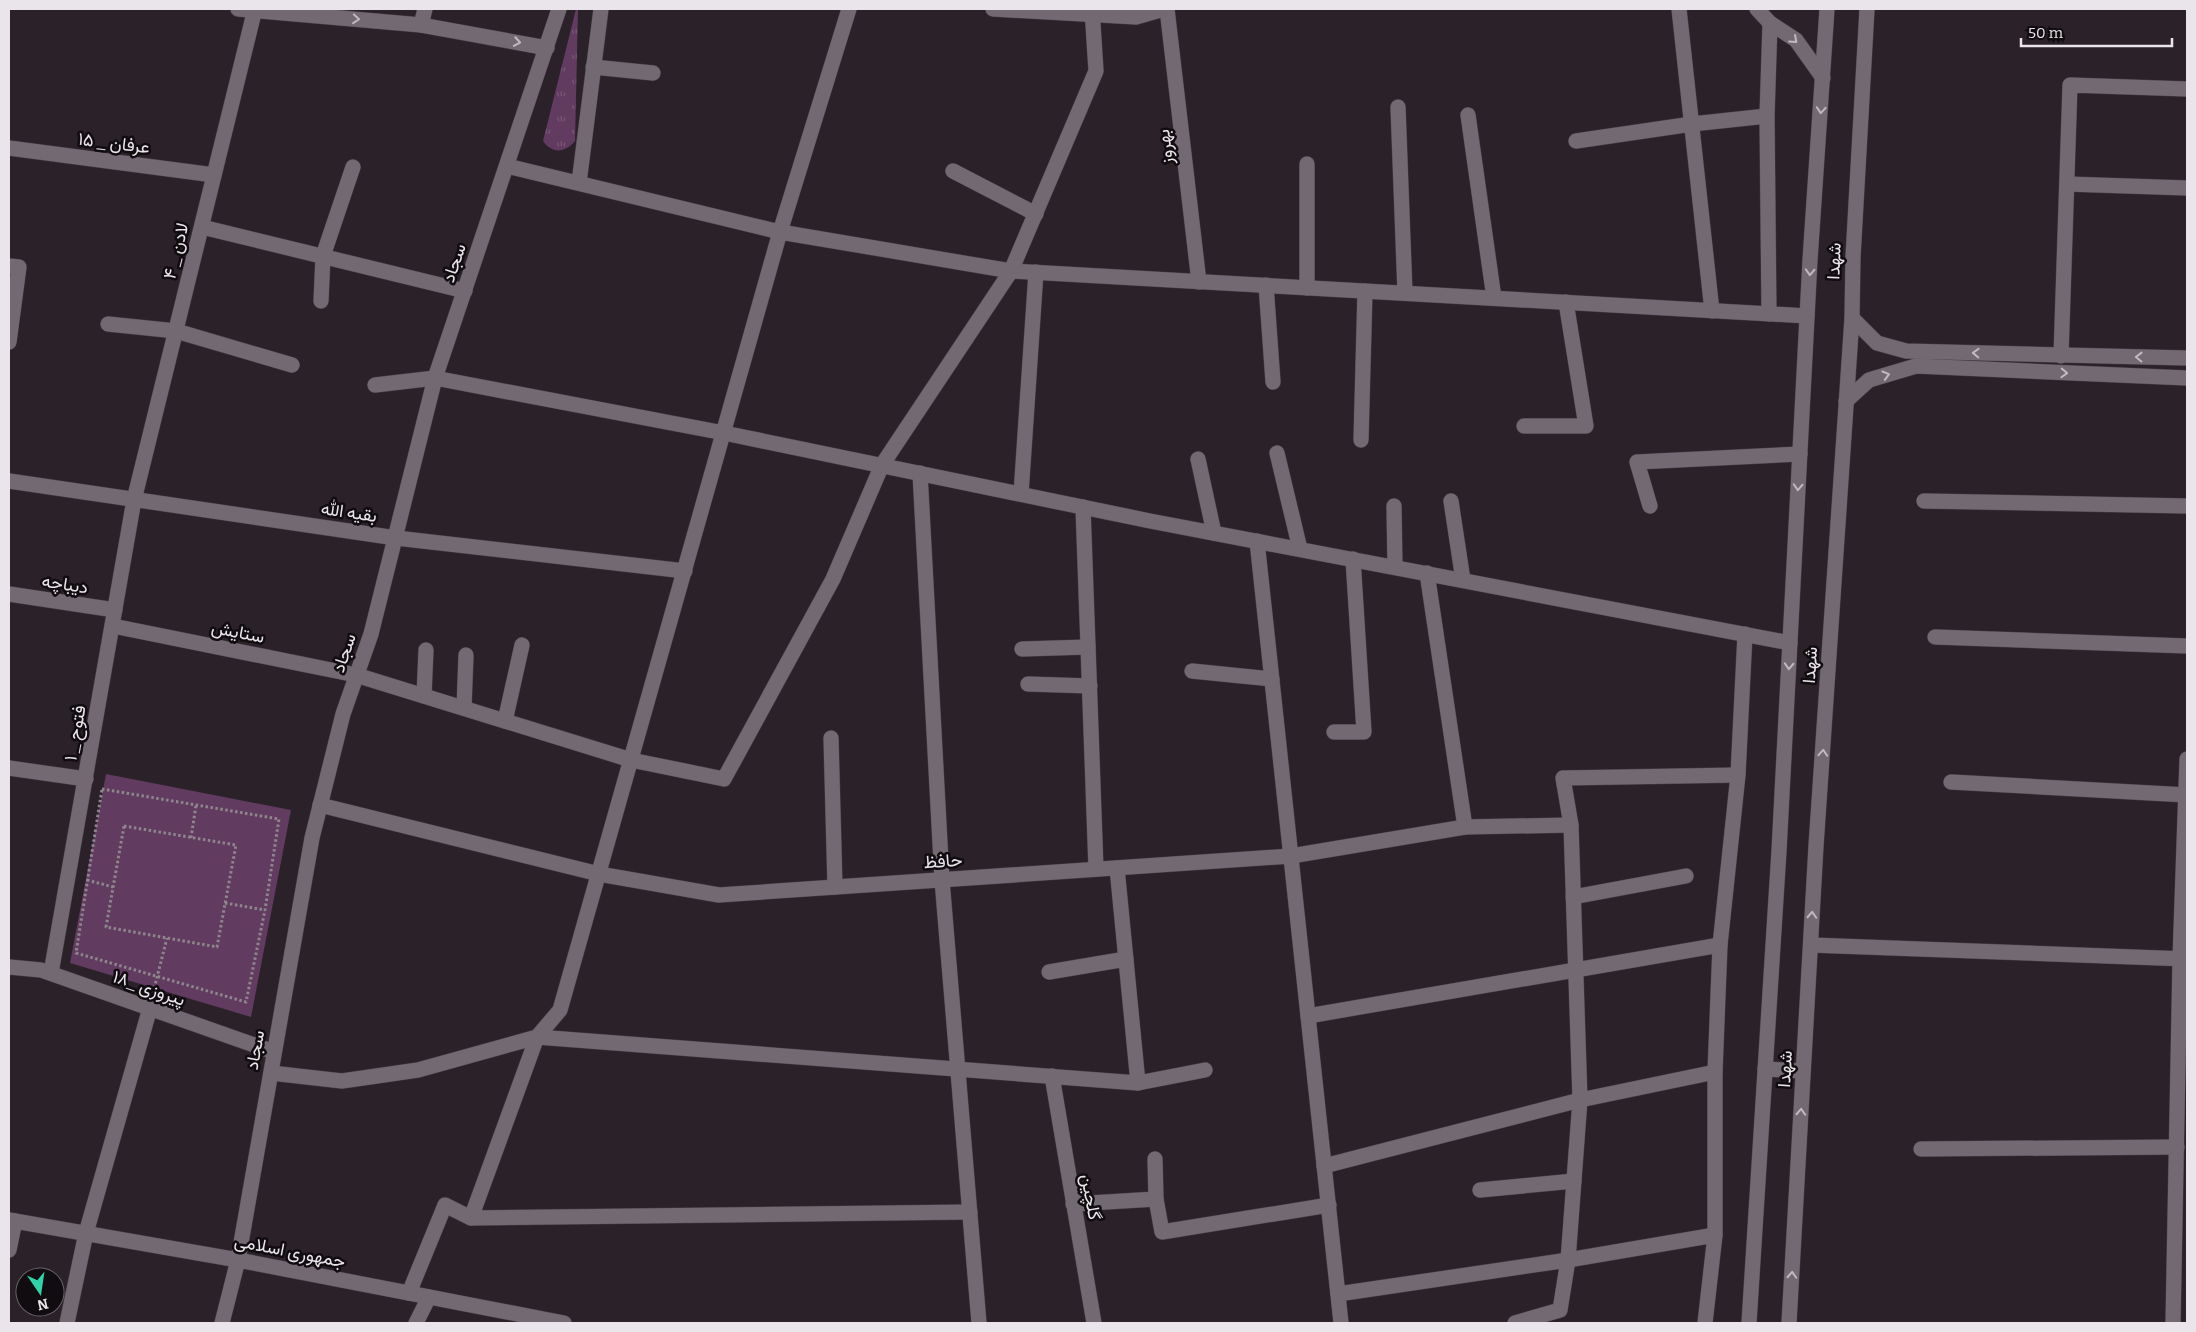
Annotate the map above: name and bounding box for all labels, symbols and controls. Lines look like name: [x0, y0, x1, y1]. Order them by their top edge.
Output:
one-way arrow: [352, 14, 360, 25]
scale bar: [2021, 15, 2172, 47]
text: 50 m: [2028, 24, 2064, 42]
one-way arrow: [1788, 34, 1797, 43]
one-way arrow: [512, 37, 521, 47]
one-way arrow: [1815, 106, 1826, 114]
street label: عرفان _ ۱۵: [77, 128, 151, 158]
street label: بهروز: [1152, 128, 1178, 167]
street label: لادن _ ۴: [158, 220, 194, 282]
street label: سجاد: [437, 241, 471, 285]
street label: شهدا: [1822, 242, 1846, 280]
one-way arrow: [1804, 268, 1815, 276]
one-way arrow: [1972, 348, 1980, 358]
one-way arrow: [2134, 352, 2142, 362]
one-way arrow: [2061, 367, 2069, 378]
one-way arrow: [1881, 370, 1890, 381]
one-way arrow: [1793, 483, 1804, 491]
street label: بقیه الله: [320, 497, 378, 527]
street label: دیباچه: [40, 569, 90, 599]
street label: ستایش: [210, 616, 266, 648]
street label: سجاد: [327, 631, 361, 675]
street label: شهدا: [1798, 646, 1822, 684]
one-way arrow: [1783, 663, 1794, 671]
street label: فتوح _ ۱: [59, 703, 92, 763]
one-way arrow: [1817, 749, 1828, 757]
street label: حافظ: [923, 849, 963, 873]
one-way arrow: [1807, 911, 1818, 919]
street label: پیروزی _۱۸: [110, 965, 188, 1012]
street label: سجاد: [241, 1028, 269, 1072]
street label: شهدا: [1773, 1050, 1797, 1088]
one-way arrow: [1796, 1108, 1807, 1116]
street label: گلچین: [1075, 1172, 1106, 1222]
street label: جمهوری اسلامی: [233, 1229, 347, 1273]
north arrow: [15, 1267, 65, 1317]
one-way arrow: [1786, 1270, 1797, 1278]
text: N: [35, 1295, 50, 1314]

